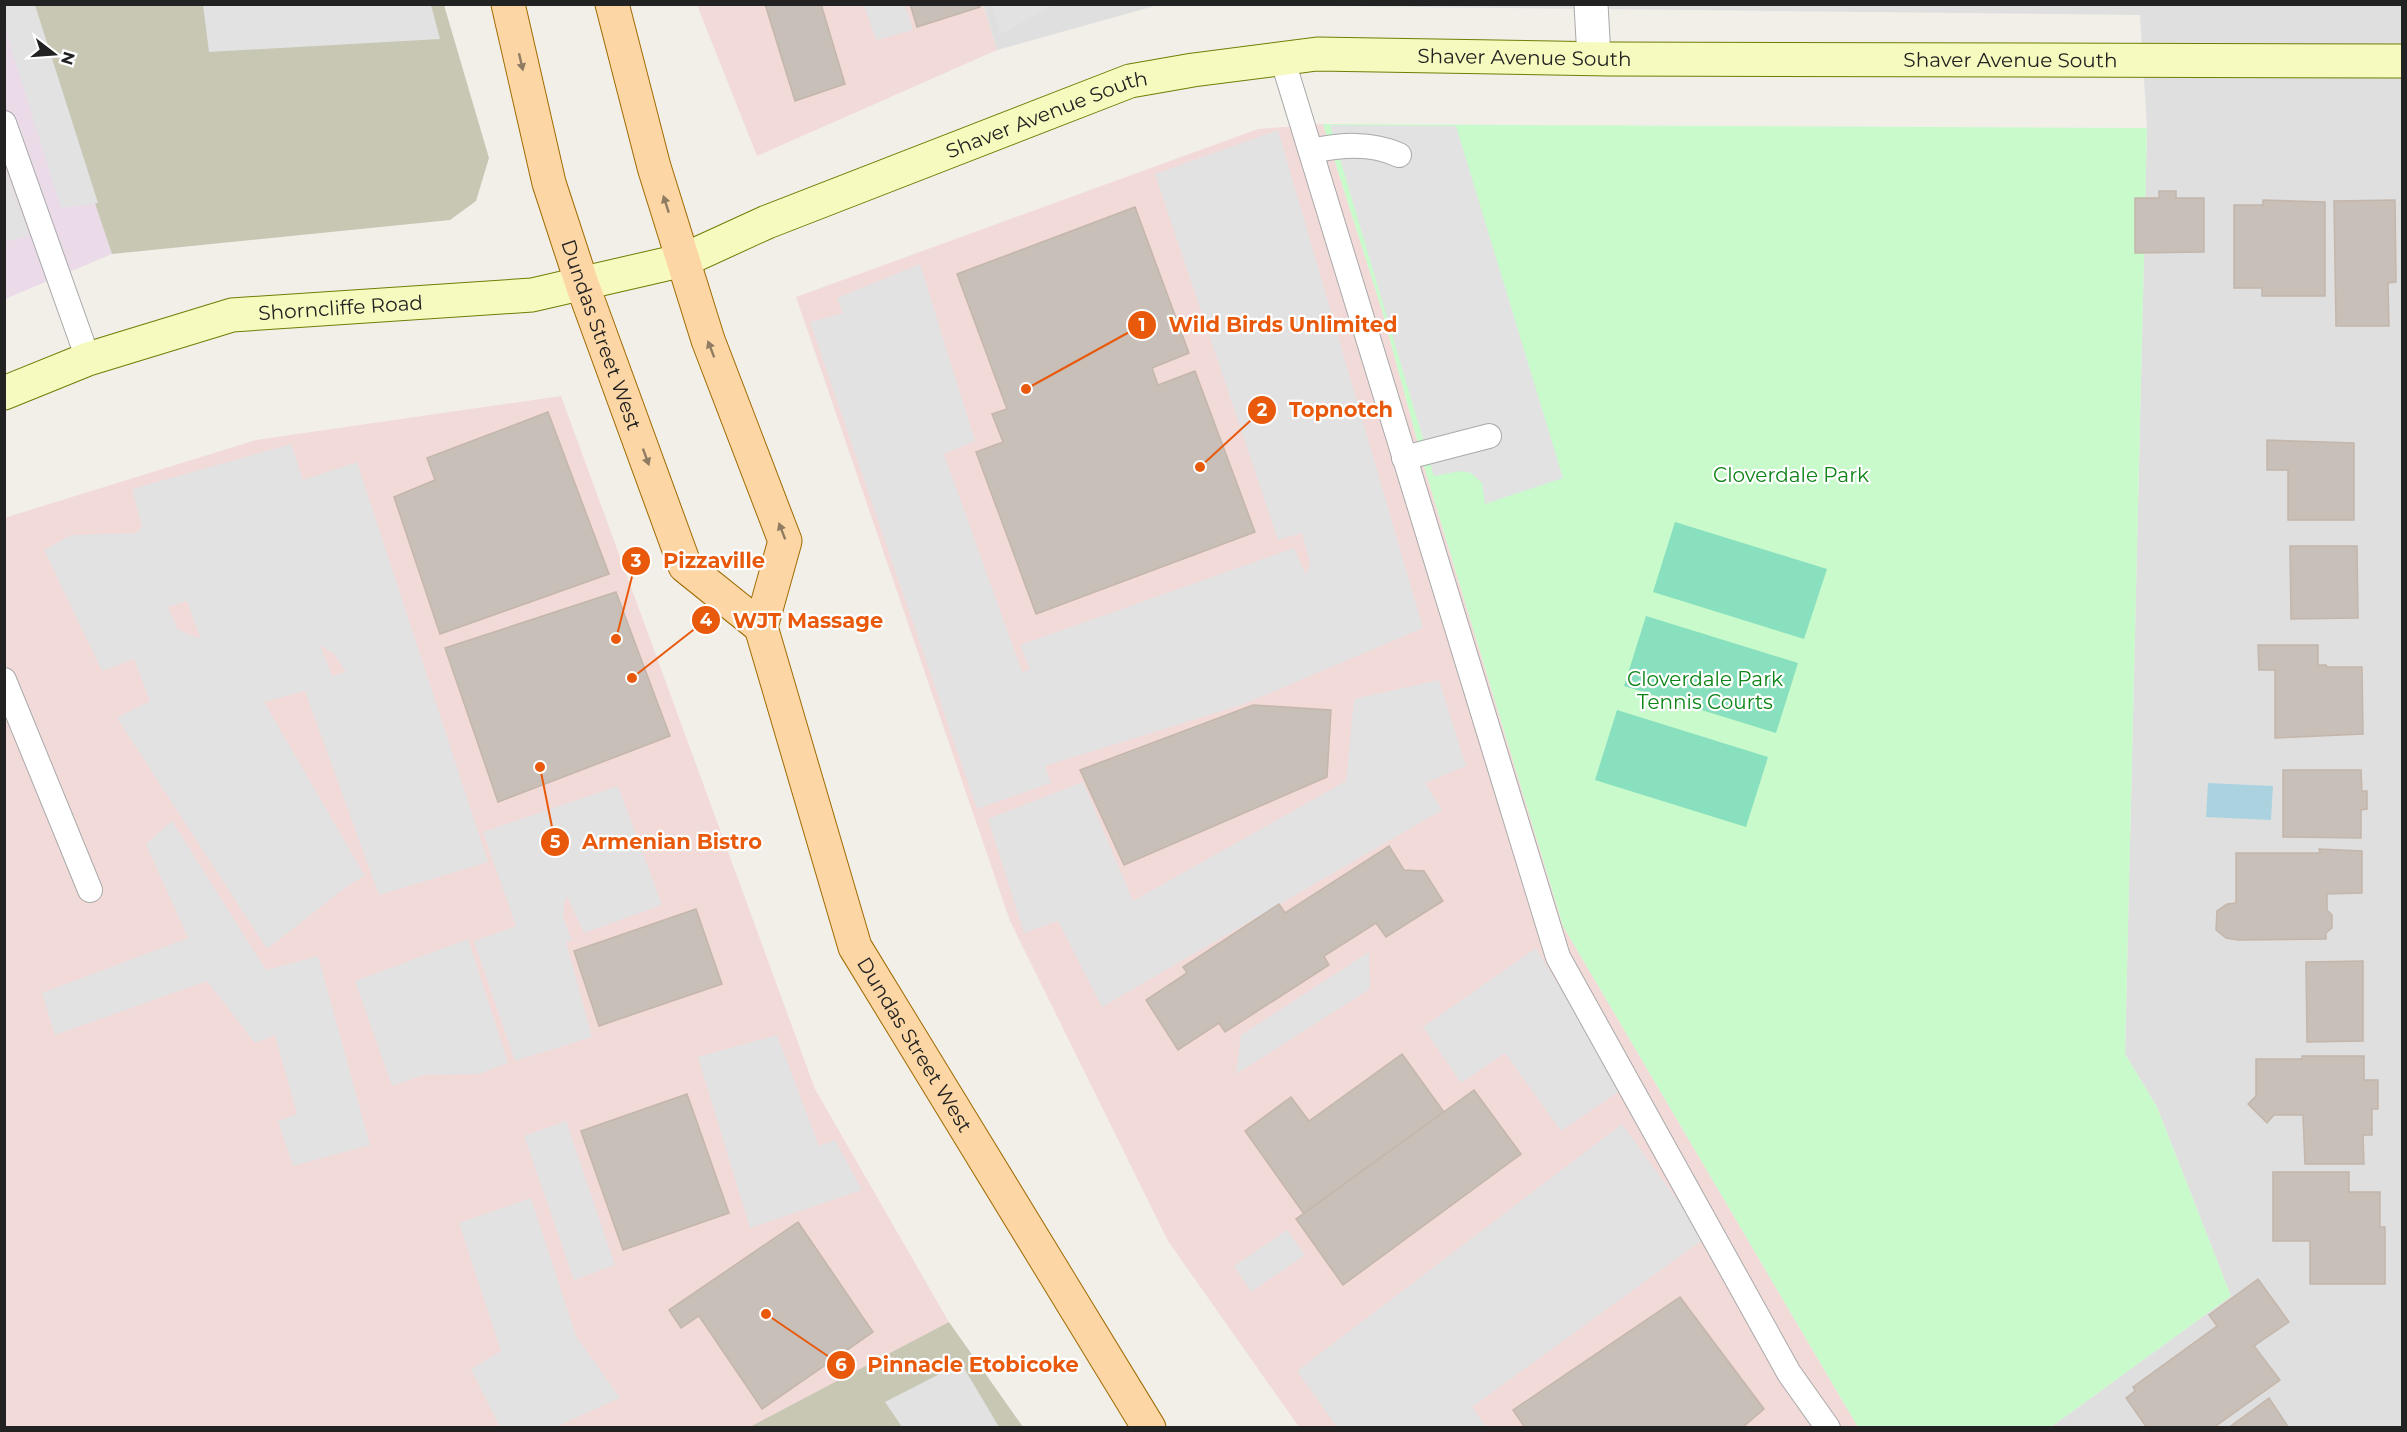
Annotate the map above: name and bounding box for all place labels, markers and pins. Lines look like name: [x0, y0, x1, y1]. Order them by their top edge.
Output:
callout: Wild Birds Unlimited: [1127, 305, 1410, 344]
callout: Topnotch: [1247, 390, 1405, 429]
callout: Pizzaville: [621, 541, 777, 580]
callout: WJT Massage: [691, 601, 895, 640]
callout: Armenian Bistro: [540, 823, 774, 862]
callout: Pinnacle Etobicoke: [826, 1345, 1091, 1384]

